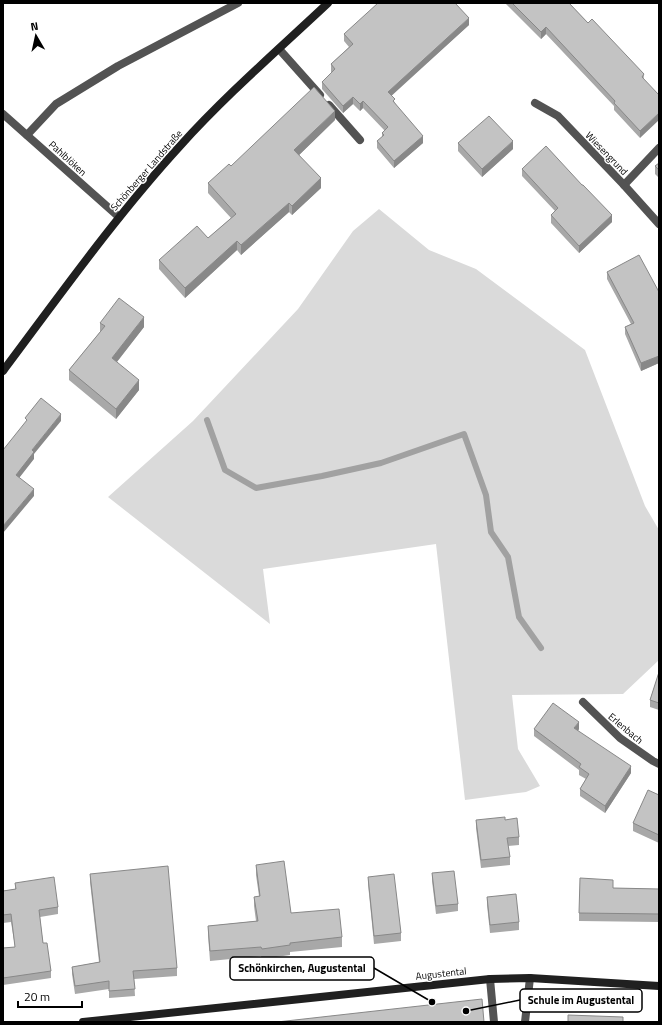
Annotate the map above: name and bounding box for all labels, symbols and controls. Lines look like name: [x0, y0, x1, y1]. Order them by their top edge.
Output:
north arrow: [16, 16, 56, 56]
text: N: [29, 18, 39, 35]
street label: Schönberger Landstraße: [107, 126, 186, 214]
street label: Wiesengrund: [582, 128, 631, 179]
street label: Pahlblöken: [45, 137, 90, 180]
street label: Erlenbach: [605, 709, 646, 748]
callout: Schönkirchen, Augustental: [230, 957, 374, 980]
text: Schönkirchen, Augustental: [238, 960, 366, 976]
street label: Augustental: [415, 963, 467, 984]
scale bar: [18, 983, 82, 1009]
text: 20 m: [24, 987, 50, 1006]
callout: Schule im Augustental: [520, 989, 642, 1012]
text: Schule im Augustental: [528, 992, 634, 1008]

